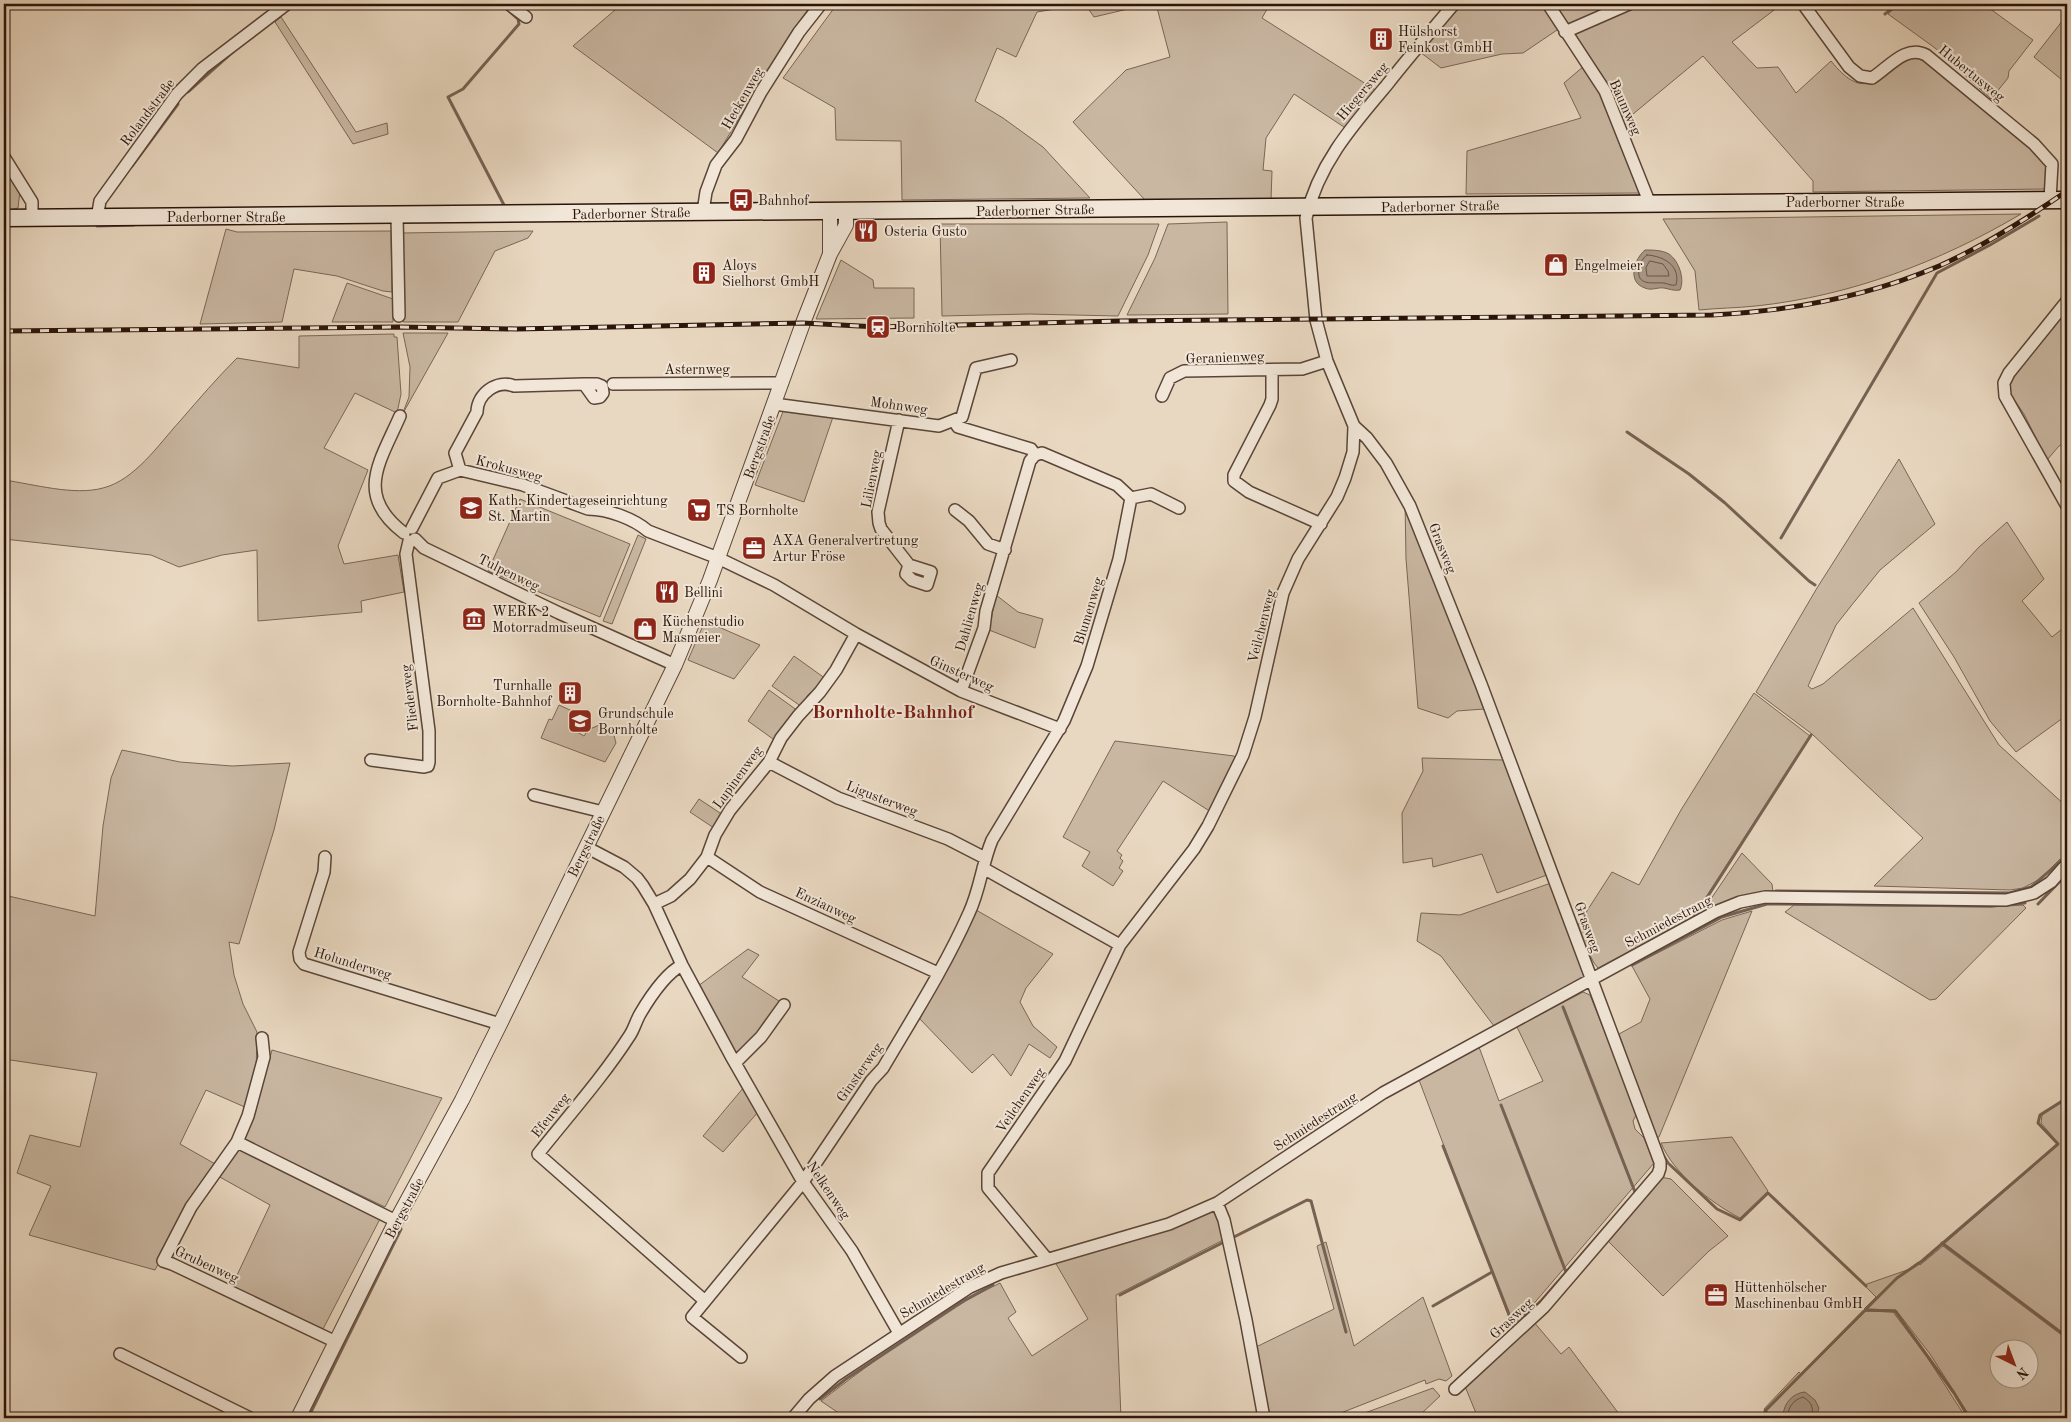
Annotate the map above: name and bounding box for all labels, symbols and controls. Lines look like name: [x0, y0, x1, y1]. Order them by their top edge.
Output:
place label: Hülshorst Feinkost GmbH: [1398, 25, 1493, 55]
building icon: Hülshorst Feinkost GmbH: [1368, 26, 1394, 52]
street label: Hubertusweg: [1936, 43, 2007, 105]
street label: Hiegersweg: [1334, 60, 1391, 123]
street label: Heckenweg: [720, 65, 766, 132]
street label: Rolandstraße: [118, 76, 177, 149]
street label: Baumweg: [1607, 77, 1644, 138]
bus stop icon: Bahnhof: [728, 187, 754, 213]
place label: Bahnhof: [758, 194, 810, 208]
street label: Paderborner Straße: [1786, 196, 1904, 210]
street label: Paderborner Straße: [1380, 199, 1500, 215]
street label: Paderborner Straße: [975, 203, 1095, 219]
street label: Paderborner Straße: [571, 206, 691, 222]
street label: Paderborner Straße: [167, 211, 285, 225]
restaurant icon: Osteria Gusto: [853, 218, 879, 244]
place label: Osteria Gusto: [884, 225, 967, 239]
shop icon: Engelmeier: [1543, 252, 1569, 278]
place label: Aloys Sielhorst GmbH: [722, 259, 819, 289]
place label: Engelmeier: [1574, 259, 1643, 273]
building icon: Aloys Sielhorst GmbH: [691, 260, 717, 286]
station icon: Bornholte: [865, 314, 891, 340]
place label: Bornholte: [896, 321, 956, 335]
street label: Geranienweg: [1185, 350, 1265, 366]
street label: Asternweg: [664, 363, 730, 377]
street label: Mohnweg: [869, 395, 929, 417]
street label: Bergstraße: [742, 414, 778, 481]
street label: Lilienweg: [859, 449, 885, 509]
street label: Krokusweg: [474, 453, 544, 485]
place label: Kath. Kindertageseinrichtung St. Martin: [488, 494, 668, 524]
school or university icon: Kath. Kindertageseinrichtung St. Martin: [458, 495, 484, 521]
supermarket icon: TS Bornholte: [686, 497, 712, 523]
place label: TS Bornholte: [716, 504, 798, 518]
street label: Grasweg: [1426, 521, 1459, 576]
place label: AXA Generalvertretung Artur Fröse: [772, 534, 919, 564]
office icon: AXA Generalvertretung Artur Fröse: [741, 535, 767, 561]
street label: Tulpenweg: [476, 552, 542, 594]
street label: Blumenweg: [1072, 575, 1106, 647]
restaurant icon: Bellini: [654, 579, 680, 605]
street label: Dahlienweg: [953, 581, 987, 653]
place label: Bellini: [684, 586, 723, 600]
street label: Veilchenweg: [1246, 588, 1278, 665]
place label: WERK 2 Motorradmuseum: [492, 605, 598, 635]
museum icon: WERK 2 Motorradmuseum: [461, 606, 487, 632]
place label: Küchenstudio Masmeier: [662, 615, 744, 645]
shop icon: Küchenstudio Masmeier: [632, 616, 658, 642]
street label: Ginsterweg: [927, 654, 996, 694]
street label: Fliederweg: [399, 663, 421, 732]
place label: Turnhalle Bornholte-Bahnhof: [436, 679, 553, 709]
building icon: Turnhalle Bornholte-Bahnhof: [557, 680, 583, 706]
district label: Bornholte-Bahnhof: [812, 704, 975, 723]
place label: Grundschule Bornholte: [598, 707, 674, 737]
school or university icon: Grundschule Bornholte: [567, 708, 593, 734]
street label: Lupinenweg: [711, 743, 765, 811]
street label: Ligusterweg: [844, 779, 920, 819]
street label: Bergstraße: [566, 813, 608, 880]
street label: Enzianweg: [793, 886, 859, 926]
street label: Schmiedestrang: [1623, 893, 1715, 951]
street label: Grasweg: [1571, 900, 1603, 955]
street label: Holunderweg: [312, 945, 394, 983]
street label: Ginsterweg: [834, 1040, 886, 1105]
street label: Veilchenweg: [994, 1065, 1048, 1136]
street label: Efeuweg: [529, 1090, 573, 1141]
street label: Schmiedestrang: [1271, 1090, 1360, 1154]
street label: Nelkenweg: [804, 1159, 853, 1222]
street label: Bergstraße: [383, 1176, 427, 1241]
street label: Grubenweg: [173, 1244, 241, 1286]
street label: Schmiedestrang: [898, 1260, 988, 1322]
place label: Hüttenhölscher Maschinenbau GmbH: [1734, 1281, 1863, 1311]
office icon: Hüttenhölscher Maschinenbau GmbH: [1703, 1282, 1729, 1308]
street label: Grasweg: [1488, 1295, 1536, 1342]
north arrow: [1988, 1340, 2038, 1390]
text: N: [2013, 1364, 2031, 1382]

